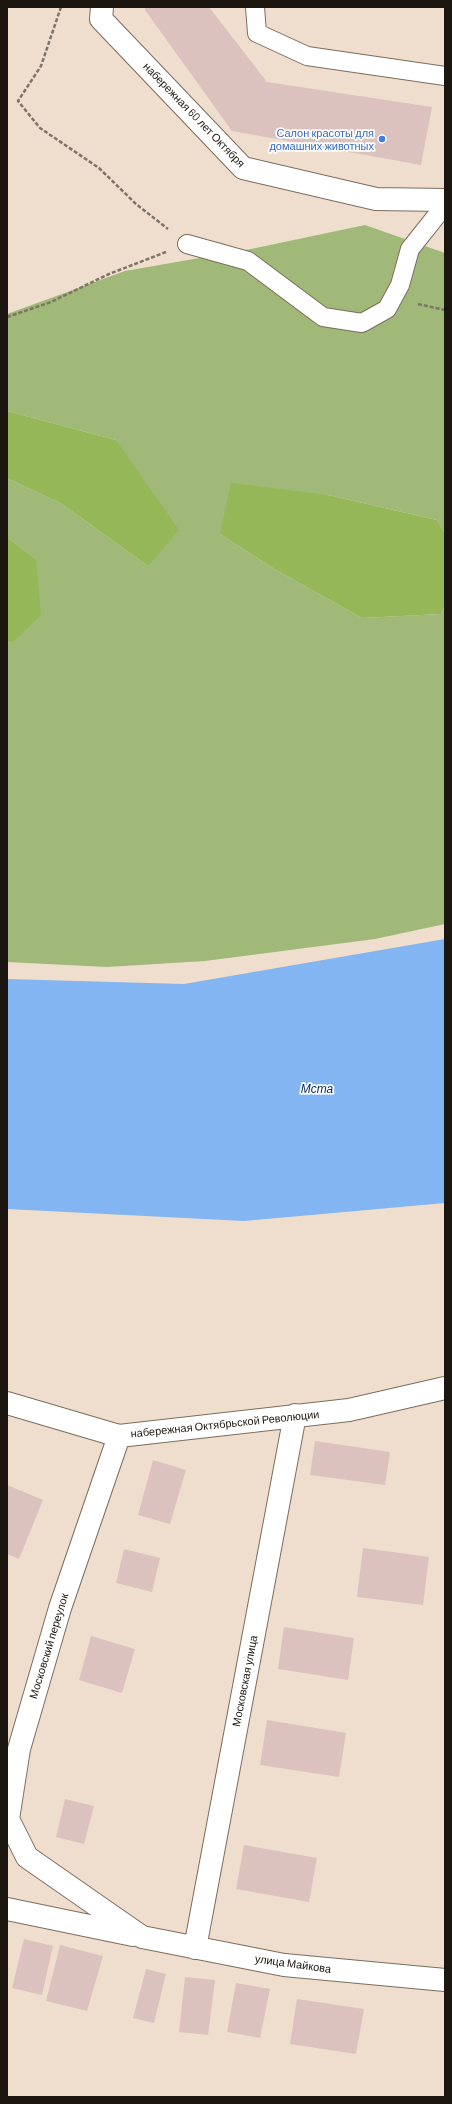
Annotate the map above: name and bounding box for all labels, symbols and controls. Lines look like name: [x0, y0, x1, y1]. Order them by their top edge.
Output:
street label: набережная 60 лет Октября: [140, 60, 248, 170]
place label: Салон красоты для домашних животных: [269, 126, 374, 152]
marker: Салон красоты для домашних животных: [377, 134, 387, 144]
water label: Мста: [301, 1082, 333, 1096]
street label: набережная Октябрьской Революции: [130, 1408, 320, 1440]
street label: Московский переулок: [27, 1592, 71, 1700]
street label: Московская улица: [230, 1634, 260, 1728]
street label: улица Майкова: [254, 1952, 332, 1976]

